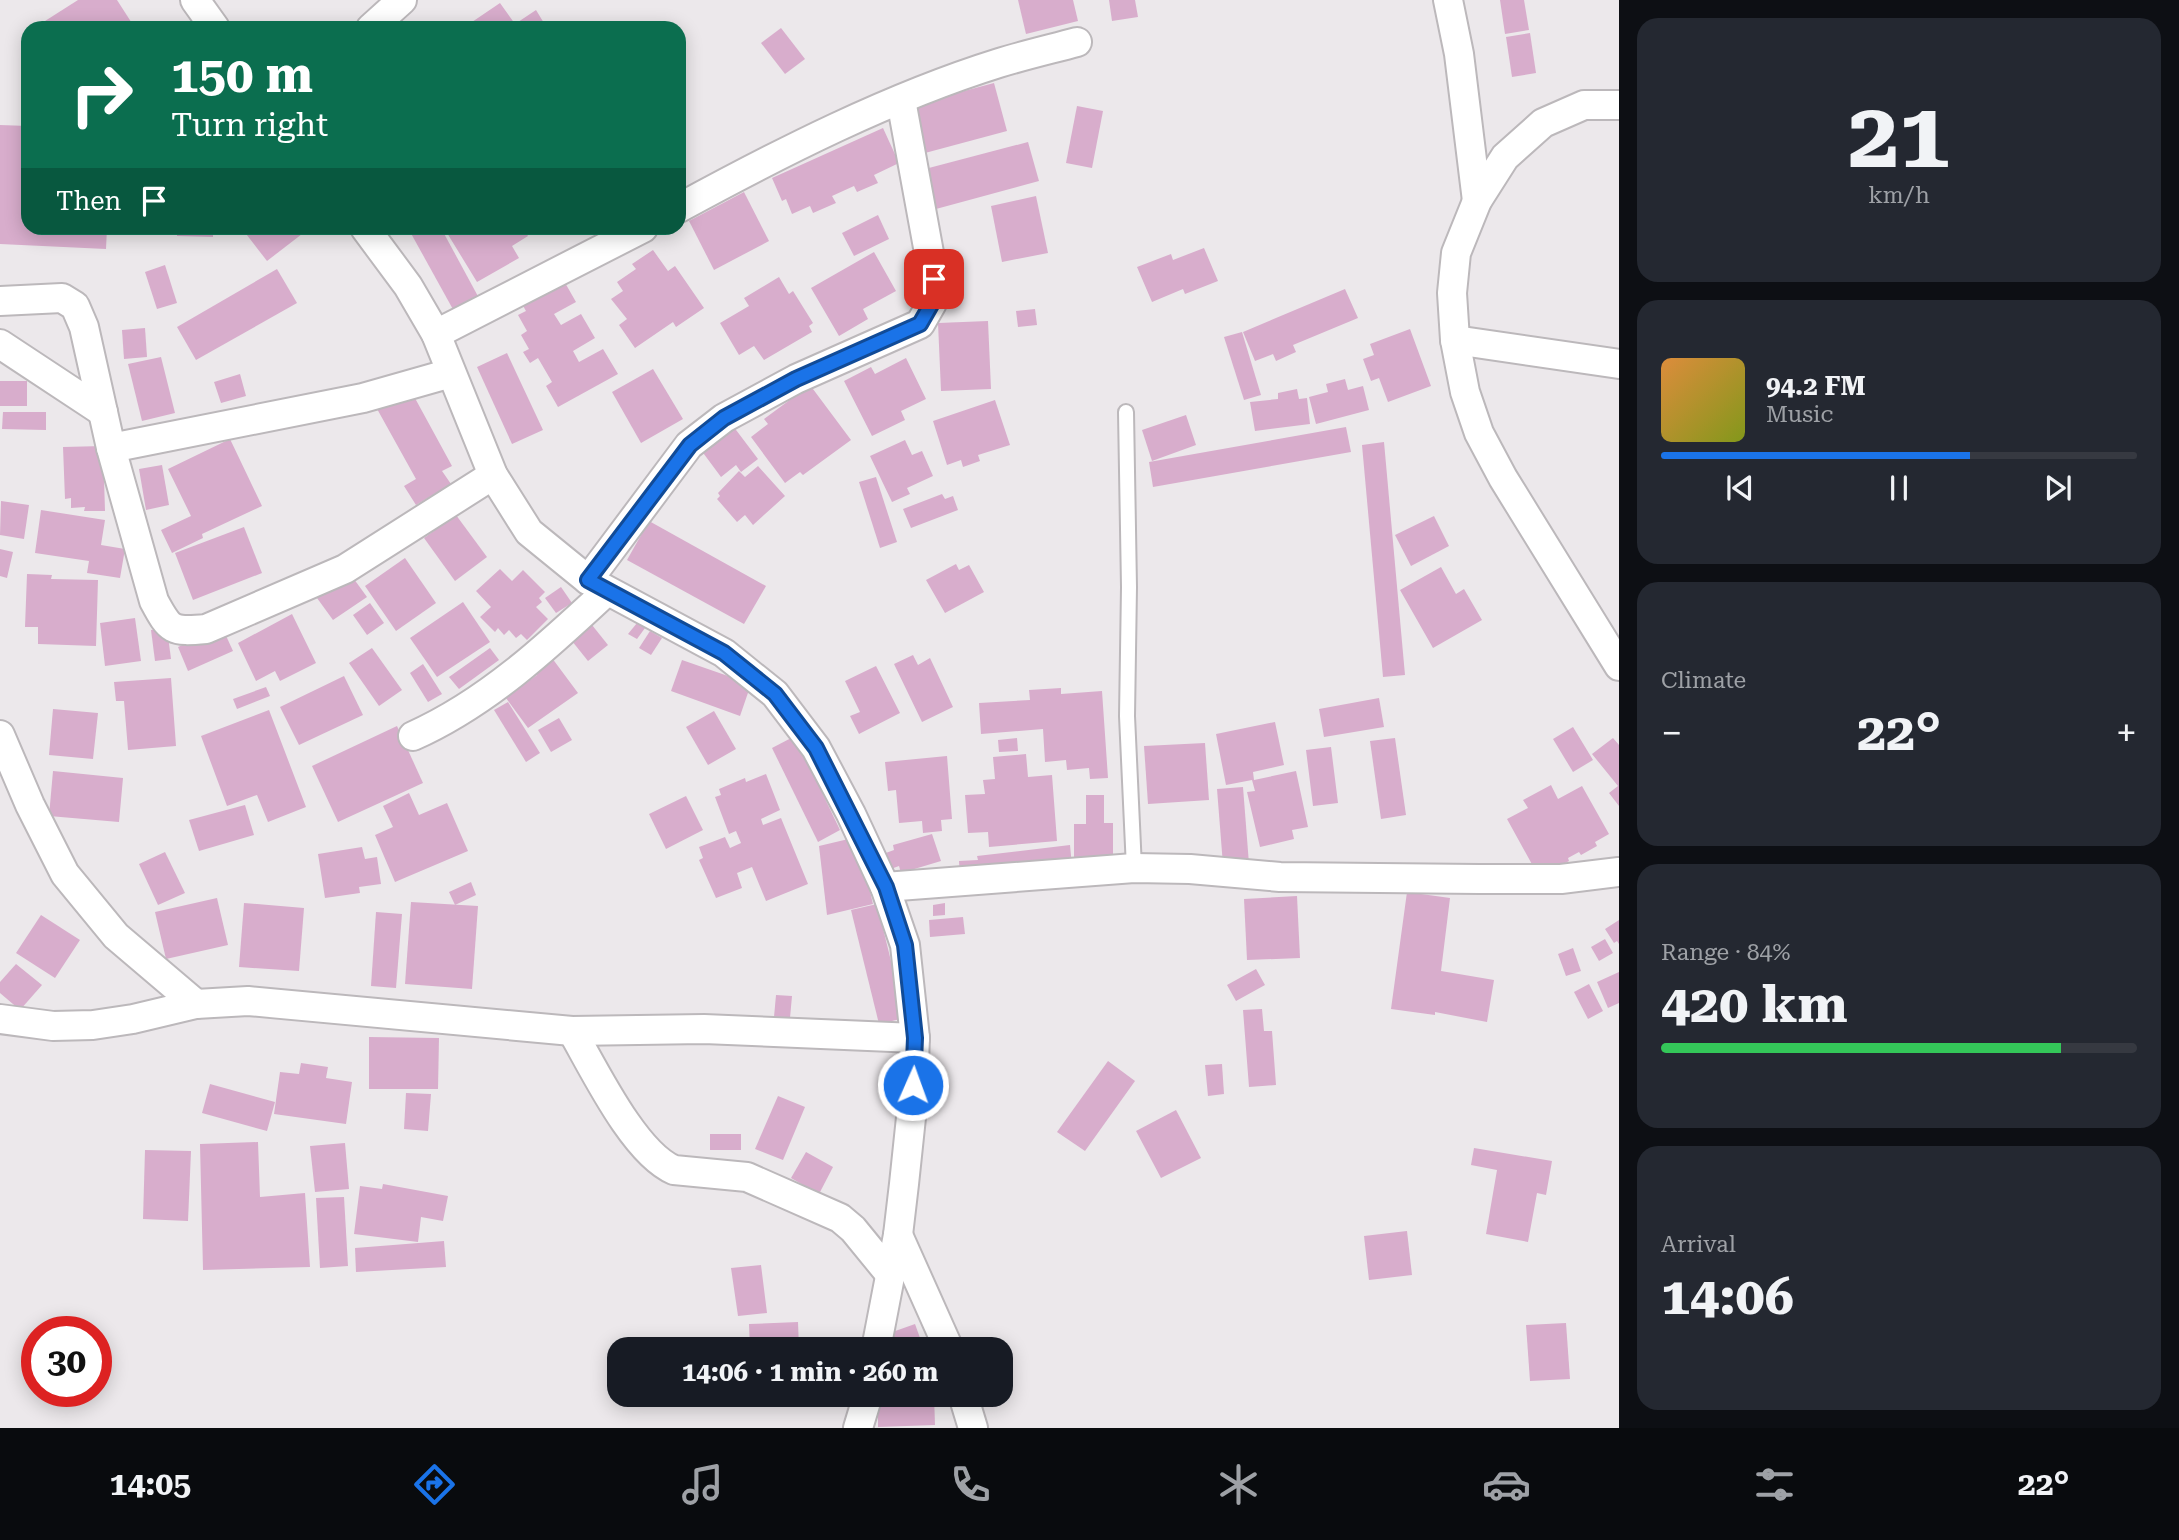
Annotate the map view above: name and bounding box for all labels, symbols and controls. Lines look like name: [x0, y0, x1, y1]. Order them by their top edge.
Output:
text: 150 m: [171, 47, 313, 104]
icon: right: [56, 49, 147, 140]
text: 21: [1848, 83, 1950, 189]
text: Turn right: [171, 106, 328, 144]
icon: arrive: [135, 182, 173, 220]
text: km/h: [1868, 182, 1930, 209]
text: Then: [56, 186, 121, 216]
pin: [904, 249, 964, 309]
icon: arrive: [915, 260, 953, 298]
text: 94.2 FM: [1766, 371, 1866, 401]
text: Music: [1766, 401, 1833, 428]
icon: previous: [1721, 469, 1759, 507]
icon: pause: [1880, 469, 1918, 507]
icon: next: [2039, 469, 2077, 507]
text: Climate: [1661, 667, 1746, 694]
text: 22°: [1857, 702, 1941, 763]
text: −: [1661, 711, 1682, 755]
text: +: [2116, 711, 2137, 755]
text: Range · 84%: [1661, 939, 1790, 966]
text: 420 km: [1661, 974, 1848, 1035]
position arrow: [876, 1048, 950, 1122]
text: Arrival: [1661, 1231, 1736, 1258]
text: 14:06: [1661, 1266, 1794, 1327]
speed limit sign: 30: [21, 1316, 112, 1407]
text: 14:06 · 1 min · 260 m: [682, 1357, 938, 1387]
icon: directions: [410, 1460, 459, 1509]
icon: music: [678, 1460, 727, 1509]
icon: phone: [946, 1460, 995, 1509]
icon: climate: [1214, 1460, 1263, 1509]
icon: car: [1482, 1460, 1531, 1509]
icon: filters: [1750, 1460, 1799, 1509]
text: 14:05: [109, 1465, 191, 1503]
text: 22°: [2018, 1465, 2070, 1503]

